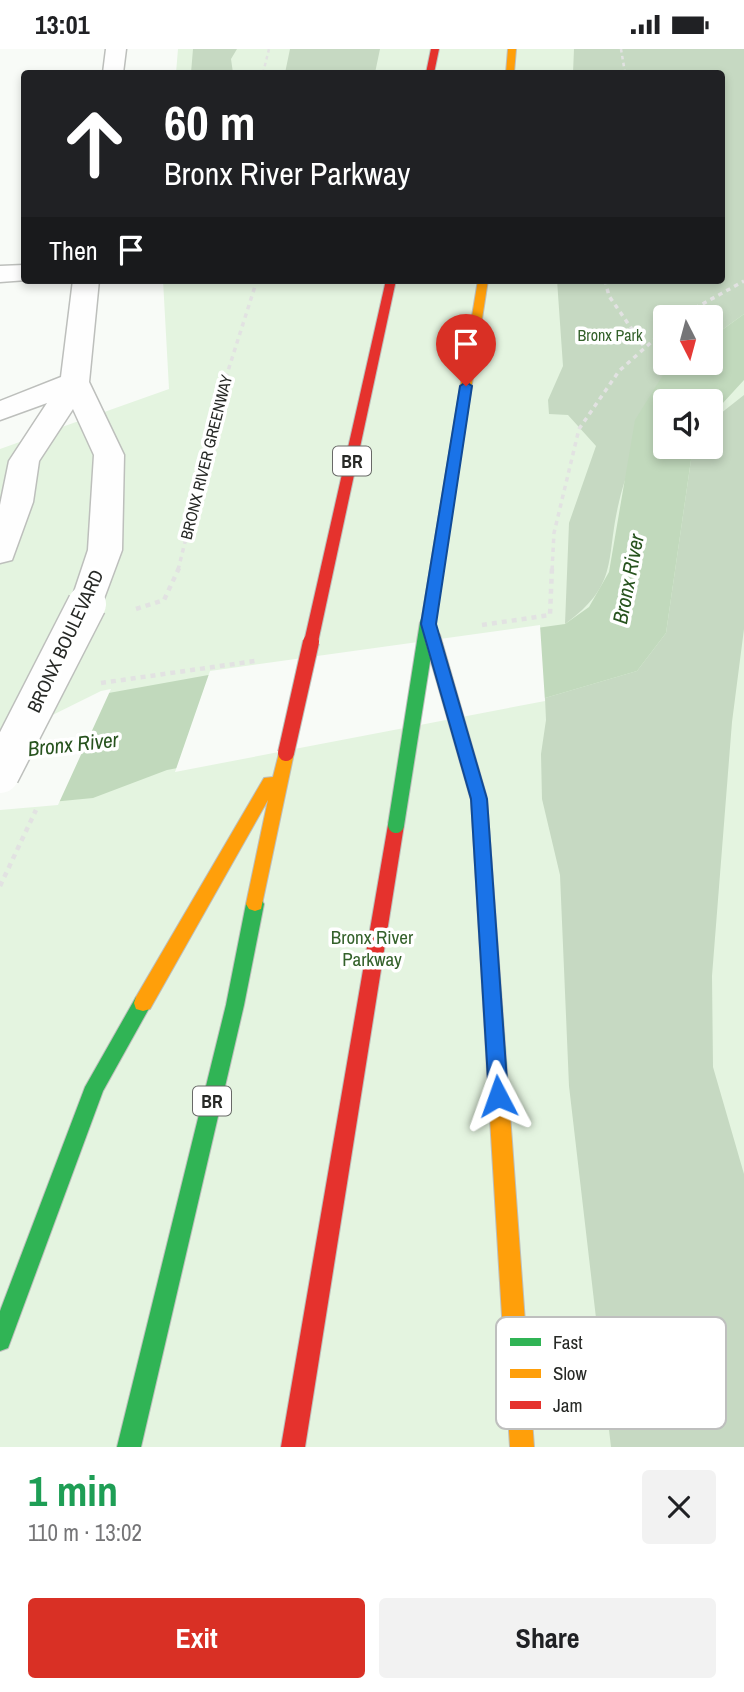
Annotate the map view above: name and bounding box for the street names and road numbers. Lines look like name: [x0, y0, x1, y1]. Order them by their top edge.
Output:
street label: BRONX RIVER GREENWAY: [175, 372, 237, 542]
road number: BR: [333, 447, 371, 475]
street label: BRONX BOULEVARD: [21, 565, 109, 717]
road number: BR: [193, 1086, 231, 1115]

